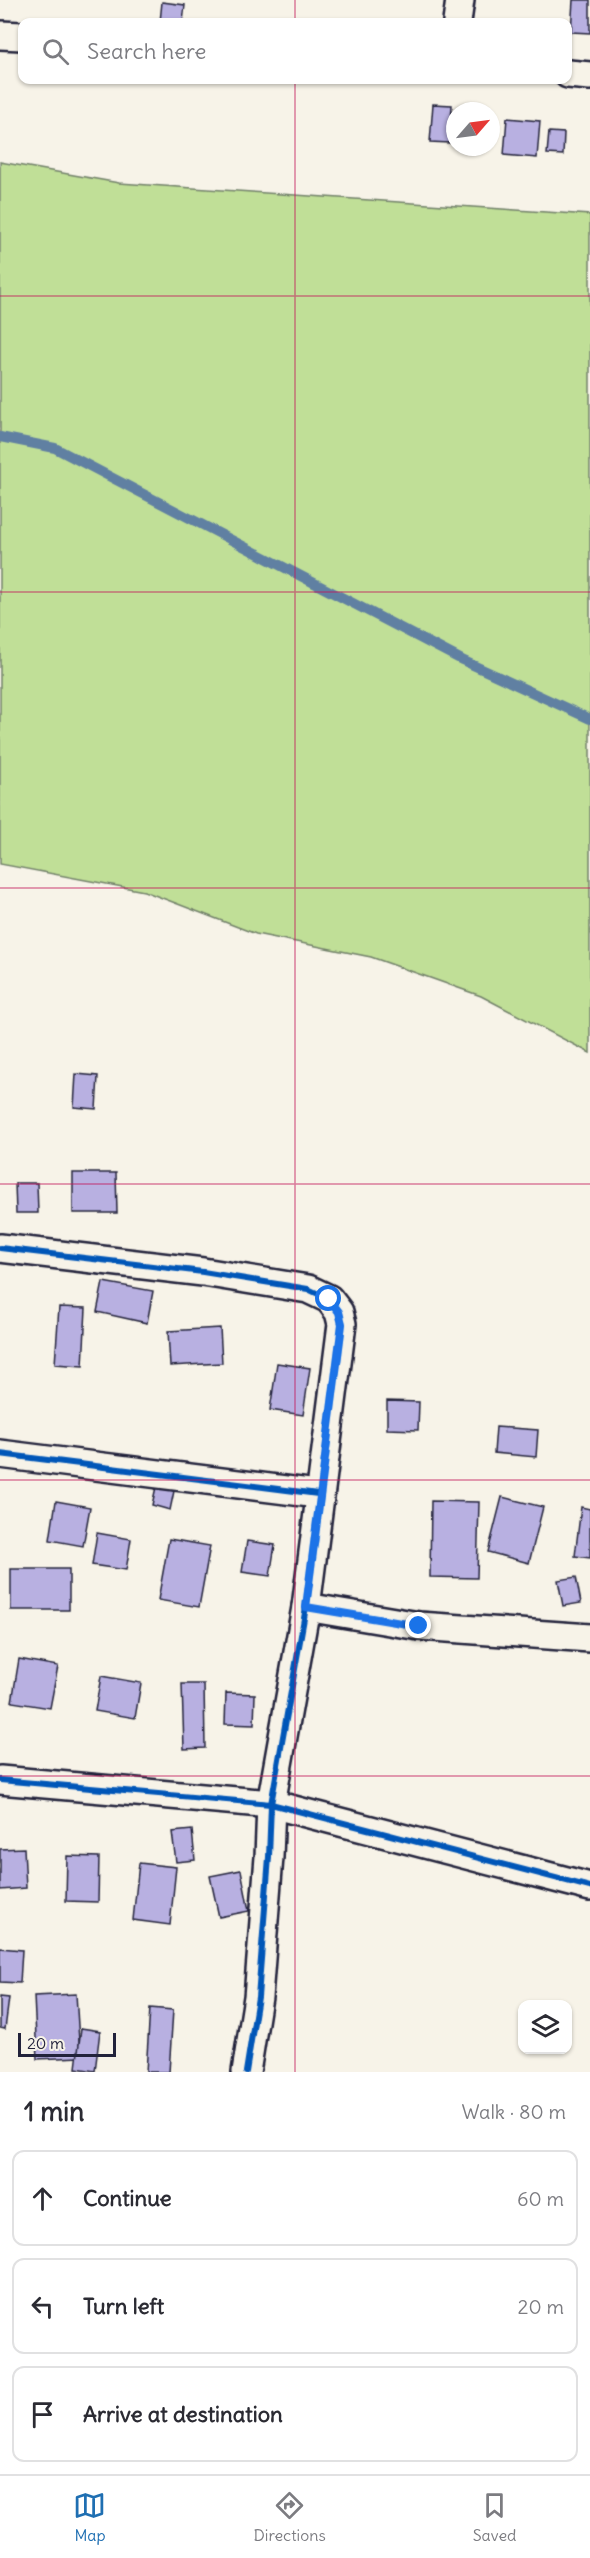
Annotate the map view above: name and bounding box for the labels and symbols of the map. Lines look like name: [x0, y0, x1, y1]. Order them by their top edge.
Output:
north arrow: [446, 102, 500, 156]
route start: [315, 1285, 341, 1311]
route end: [405, 1612, 431, 1638]
scale bar: [18, 2030, 116, 2058]

